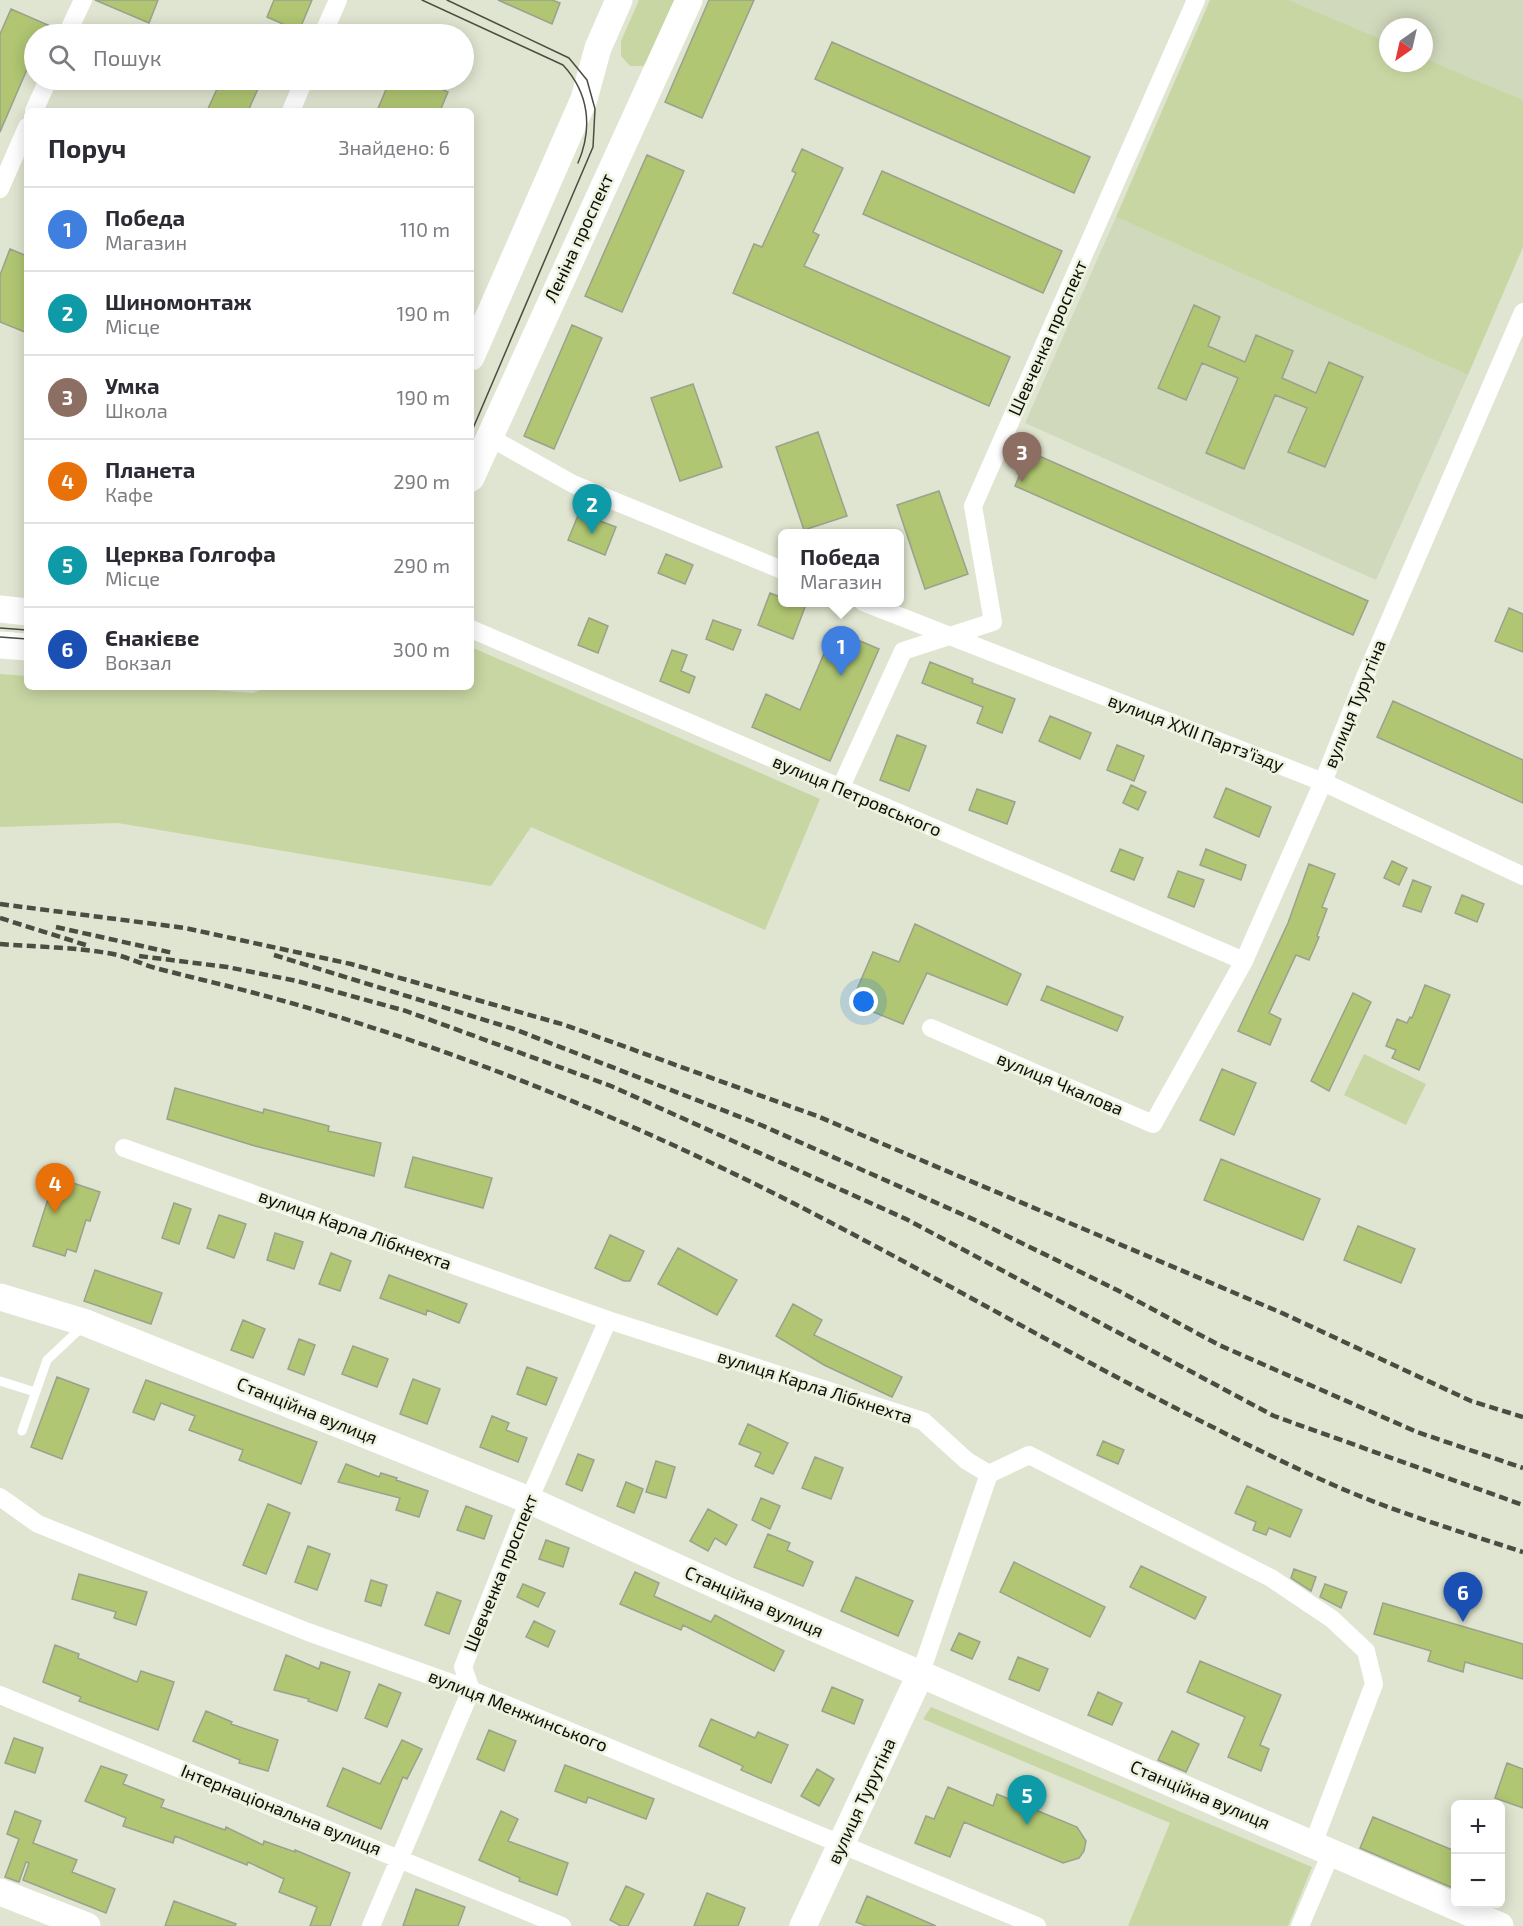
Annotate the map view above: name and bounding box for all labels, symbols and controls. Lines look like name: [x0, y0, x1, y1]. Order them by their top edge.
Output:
north arrow: [1379, 18, 1433, 72]
search box: [24, 24, 474, 90]
icon: search: [45, 41, 78, 74]
text: Пошук: [93, 44, 162, 70]
text: Поруч: [48, 132, 126, 163]
text: Знайдено: 6: [338, 135, 450, 159]
street label: Леніна проспект: [539, 170, 618, 305]
text: Победа: [105, 204, 185, 230]
text: 1: [63, 217, 72, 241]
text: 110 m: [400, 217, 450, 241]
text: Магазин: [105, 230, 187, 254]
street label: Шевченка проспект: [1003, 256, 1091, 419]
text: Шиномонтаж: [105, 288, 252, 314]
text: 2: [62, 301, 73, 325]
text: 190 m: [397, 301, 450, 325]
text: Місце: [105, 314, 160, 338]
text: Умка: [105, 372, 160, 398]
text: 3: [62, 385, 73, 409]
text: 190 m: [397, 385, 450, 409]
text: Школа: [105, 398, 168, 422]
pin: 3: [1002, 432, 1042, 482]
text: Планета: [105, 456, 195, 482]
text: 4: [61, 469, 74, 493]
text: 290 m: [393, 469, 450, 493]
text: Кафе: [105, 482, 153, 506]
pin: 2: [572, 484, 612, 534]
popup: [778, 529, 904, 607]
text: Церква Голгофа: [105, 540, 276, 566]
text: Победа: [800, 543, 880, 569]
text: 5: [62, 553, 73, 577]
text: 290 m: [393, 553, 450, 577]
text: Місце: [105, 566, 160, 590]
text: Магазин: [800, 569, 882, 593]
text: Єнакієве: [105, 624, 199, 650]
pin: 1: [822, 626, 860, 676]
street label: вулиця Турутіна: [1318, 636, 1390, 771]
text: 6: [62, 637, 73, 661]
text: 300 m: [393, 637, 450, 661]
text: Вокзал: [105, 650, 172, 674]
street label: вулиця XXII Партз'їзду: [1105, 688, 1288, 776]
street label: вулиця Петровського: [770, 750, 945, 841]
your location: [849, 987, 878, 1016]
street label: вулиця Чкалова: [994, 1047, 1127, 1120]
pin: 4: [36, 1164, 74, 1213]
street label: вулиця Карла Лібкнехта: [256, 1184, 455, 1274]
street label: вулиця Карла Лібкнехта: [715, 1344, 916, 1428]
street label: Станційна вулиця: [234, 1372, 381, 1448]
street label: Шевченка проспект: [458, 1490, 542, 1655]
street label: Станційна вулиця: [682, 1561, 827, 1642]
pin: 6: [1444, 1572, 1482, 1622]
street label: вулиця Менжинського: [425, 1664, 611, 1756]
street label: вулиця Турутіна: [822, 1734, 900, 1867]
street label: Станційна вулиця: [1127, 1755, 1274, 1833]
street label: Інтернаціональна вулиця: [178, 1759, 385, 1859]
pin: 5: [1008, 1776, 1046, 1825]
map controls: [1451, 1800, 1505, 1908]
button: +: [1451, 1800, 1505, 1854]
button: −: [1451, 1854, 1505, 1908]

